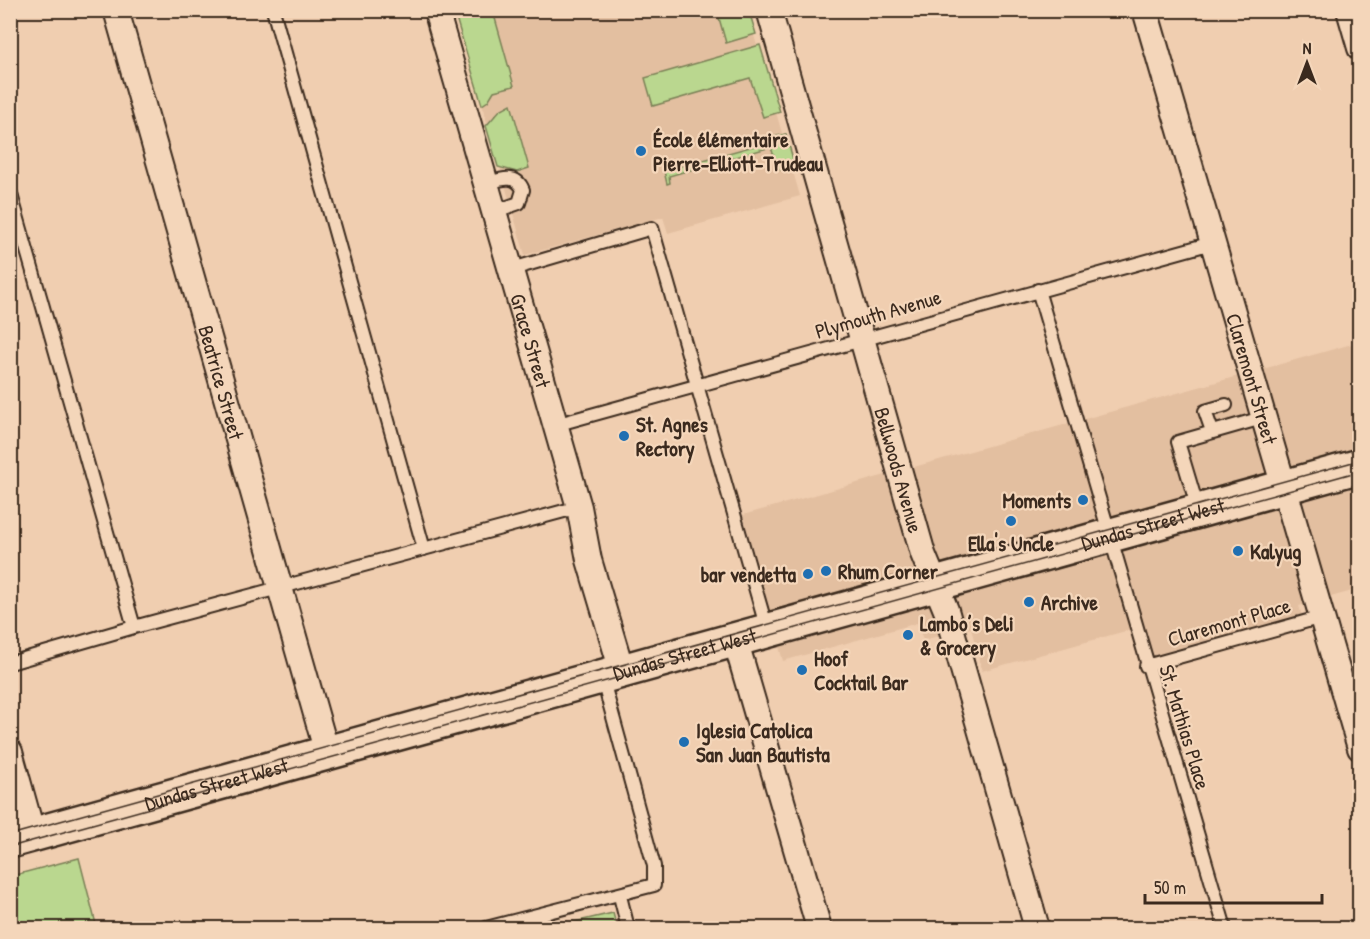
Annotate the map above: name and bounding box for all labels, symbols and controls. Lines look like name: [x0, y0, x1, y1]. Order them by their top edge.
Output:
north arrow: [1277, 33, 1337, 93]
text: N: [1303, 37, 1312, 59]
place label: École élémentaire Pierre-Elliott-Trudeau: [653, 125, 824, 178]
marker: École élémentaire Pierre-Elliott-Trudeau: [634, 144, 648, 158]
street label: Plymouth Avenue: [812, 282, 944, 346]
street label: Grace Street: [504, 290, 559, 392]
street label: Claremont Street: [1220, 310, 1285, 448]
street label: Beatrice Street: [192, 322, 252, 444]
street label: Bellwoods Avenue: [868, 404, 931, 536]
place label: St. Agnes Rectory: [636, 410, 708, 464]
marker: St. Agnes Rectory: [617, 429, 631, 443]
place label: Moments: [1003, 486, 1071, 515]
street label: Dundas Street West: [1078, 490, 1228, 557]
marker: Moments: [1076, 493, 1090, 507]
marker: Ella's Uncle: [1004, 514, 1018, 528]
place label: Ella's Uncle: [968, 529, 1055, 558]
place label: Kalyug: [1250, 537, 1301, 567]
marker: Kalyug: [1231, 544, 1245, 558]
place label: Rhum Corner: [838, 557, 939, 586]
place label: bar vendetta: [701, 560, 797, 589]
marker: Rhum Corner: [819, 564, 833, 578]
marker: bar vendetta: [801, 567, 815, 581]
place label: Archive: [1041, 588, 1098, 617]
street label: Claremont Place: [1164, 591, 1294, 653]
marker: Archive: [1022, 595, 1036, 609]
place label: Lambo’s Deli & Grocery: [920, 609, 1014, 663]
street label: Dundas Street West: [609, 620, 760, 687]
marker: Lambo’s Deli & Grocery: [901, 628, 915, 642]
place label: Hoof Cocktail Bar: [814, 644, 909, 697]
street label: St. Mathias Place: [1152, 661, 1218, 793]
marker: Hoof Cocktail Bar: [795, 663, 809, 677]
place label: Iglesia Catolica San Juan Bautista: [696, 716, 830, 769]
marker: Iglesia Catolica San Juan Bautista: [677, 735, 691, 749]
street label: Dundas Street West: [141, 750, 292, 817]
scale bar: [1145, 867, 1322, 905]
text: 50 m: [1154, 875, 1186, 900]

